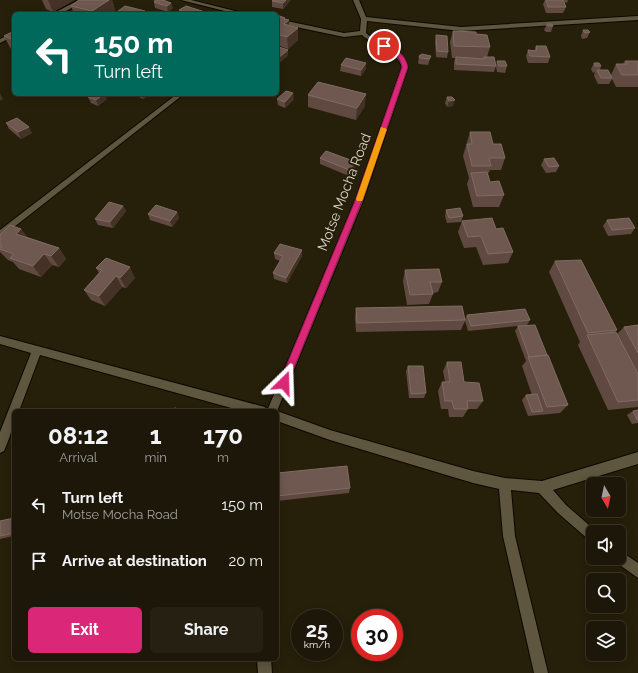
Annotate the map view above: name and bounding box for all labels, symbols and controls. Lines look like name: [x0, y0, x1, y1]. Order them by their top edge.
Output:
text: 150 m: [94, 27, 173, 60]
icon: left: [28, 28, 80, 80]
pin: [367, 29, 401, 63]
icon: arrive: [373, 35, 395, 57]
text: Turn left: [94, 61, 163, 82]
street label: Motse Mocha Road: [314, 131, 374, 253]
position arrow: [263, 362, 305, 404]
text: 08:12: [48, 421, 109, 450]
text: 1: [150, 421, 162, 450]
text: 170: [203, 421, 243, 450]
text: Arrival: [59, 450, 97, 465]
text: min: [145, 450, 167, 465]
text: m: [217, 450, 229, 465]
north arrow: [586, 477, 626, 517]
map controls: [586, 477, 626, 661]
text: Turn left: [62, 489, 123, 507]
icon: left: [28, 494, 50, 516]
text: 150 m: [222, 496, 263, 514]
text: Motse Mocha Road: [62, 507, 178, 522]
button: sound: [586, 525, 626, 565]
icon: arrive: [28, 550, 50, 572]
text: Arrive at destination: [62, 552, 207, 570]
text: 20 m: [228, 552, 263, 570]
button: search: [586, 573, 626, 613]
button: Exit: [28, 607, 142, 653]
button: Share: [150, 607, 263, 653]
speed limit sign: 30: [351, 609, 403, 661]
text: 25: [306, 618, 328, 642]
button: layers: [586, 621, 626, 661]
text: km/h: [304, 639, 330, 650]

